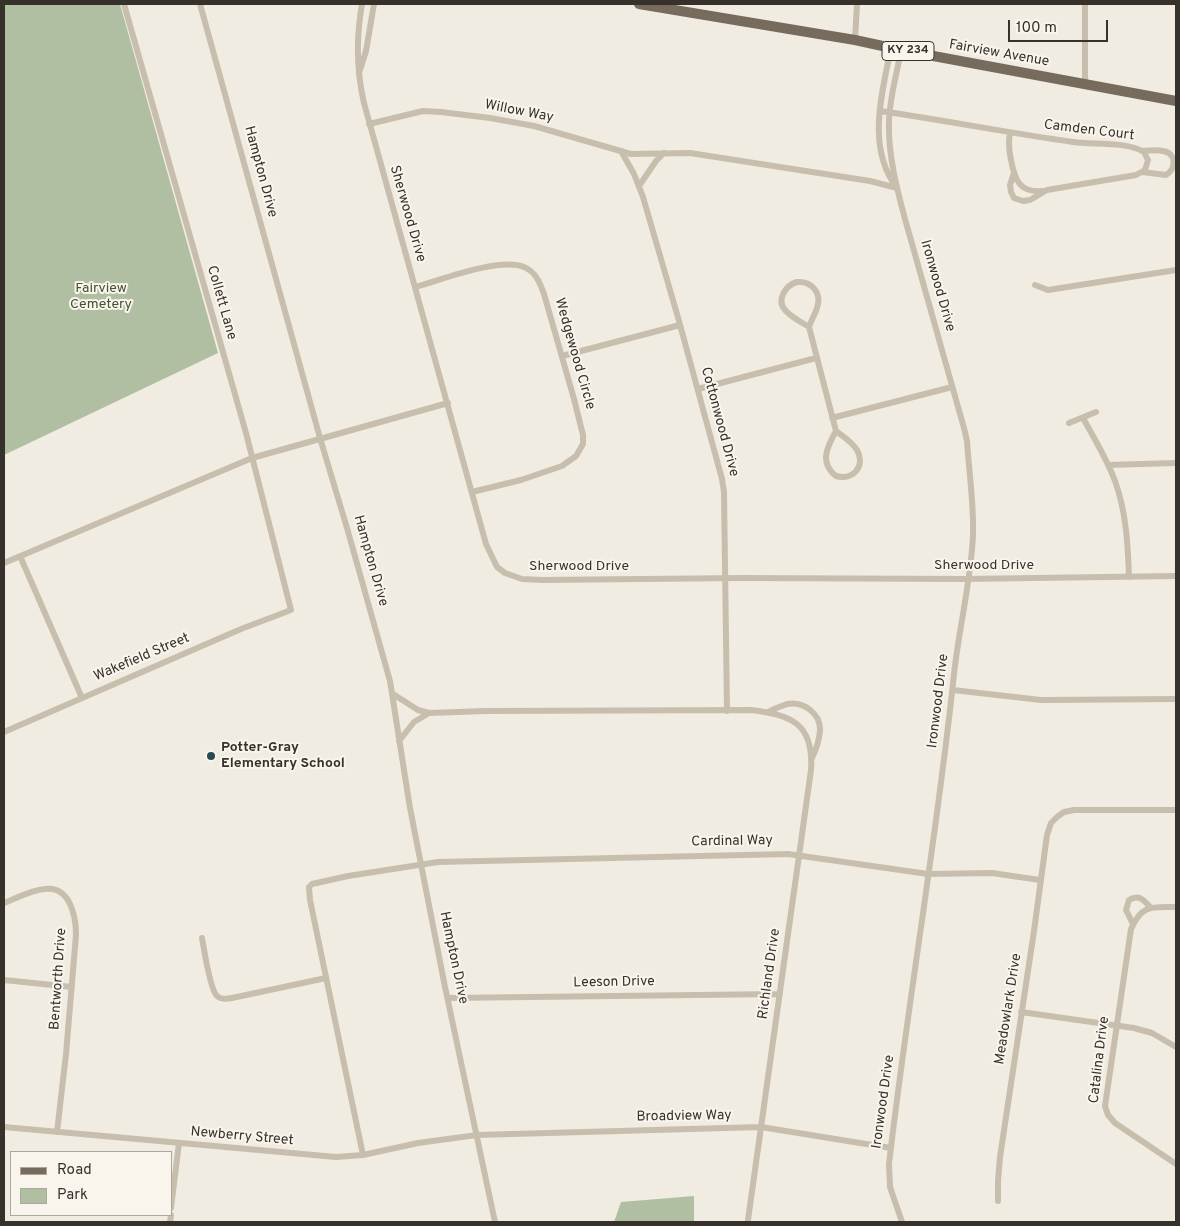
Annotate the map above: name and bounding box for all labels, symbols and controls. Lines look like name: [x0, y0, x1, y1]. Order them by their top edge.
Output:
scale bar: [1010, 10, 1110, 42]
text: 100 m: [1016, 19, 1057, 38]
street label: Fairview Avenue: [948, 37, 1050, 71]
road number: KY 234: [882, 41, 934, 60]
street label: Willow Way: [483, 97, 555, 127]
street label: Camden Court: [1043, 117, 1135, 145]
street label: Hampton Drive: [240, 124, 280, 220]
street label: Sherwood Drive: [385, 164, 429, 264]
street label: Ironwood Drive: [916, 238, 958, 334]
street label: Collett Lane: [202, 264, 240, 342]
park label: Fairview Cemetery: [70, 281, 132, 314]
street label: Wedgewood Circle: [550, 296, 598, 412]
street label: Cottonwood Drive: [696, 365, 742, 479]
street label: Hampton Drive: [349, 514, 391, 608]
street label: Sherwood Drive: [934, 558, 1034, 574]
street label: Sherwood Drive: [529, 559, 629, 575]
street label: Wakefield Street: [92, 630, 192, 686]
street label: Ironwood Drive: [925, 653, 953, 749]
place label: Potter-Gray Elementary School: [221, 740, 345, 772]
marker: Potter-Gray Elementary School: [205, 750, 217, 762]
street label: Cardinal Way: [691, 833, 773, 851]
street label: Hampton Drive: [435, 910, 471, 1006]
street label: Bentworth Drive: [47, 927, 71, 1031]
street label: Richland Drive: [755, 928, 785, 1020]
street label: Meadowlark Drive: [992, 952, 1026, 1066]
street label: Leeson Drive: [573, 974, 655, 992]
street label: Catalina Drive: [1086, 1015, 1114, 1105]
street label: Ironwood Drive: [869, 1054, 899, 1150]
street label: Broadview Way: [636, 1108, 732, 1126]
street label: Newberry Street: [190, 1124, 294, 1150]
legend: [10, 1151, 172, 1216]
text: Road: [57, 1161, 92, 1180]
text: Park: [57, 1186, 88, 1205]

